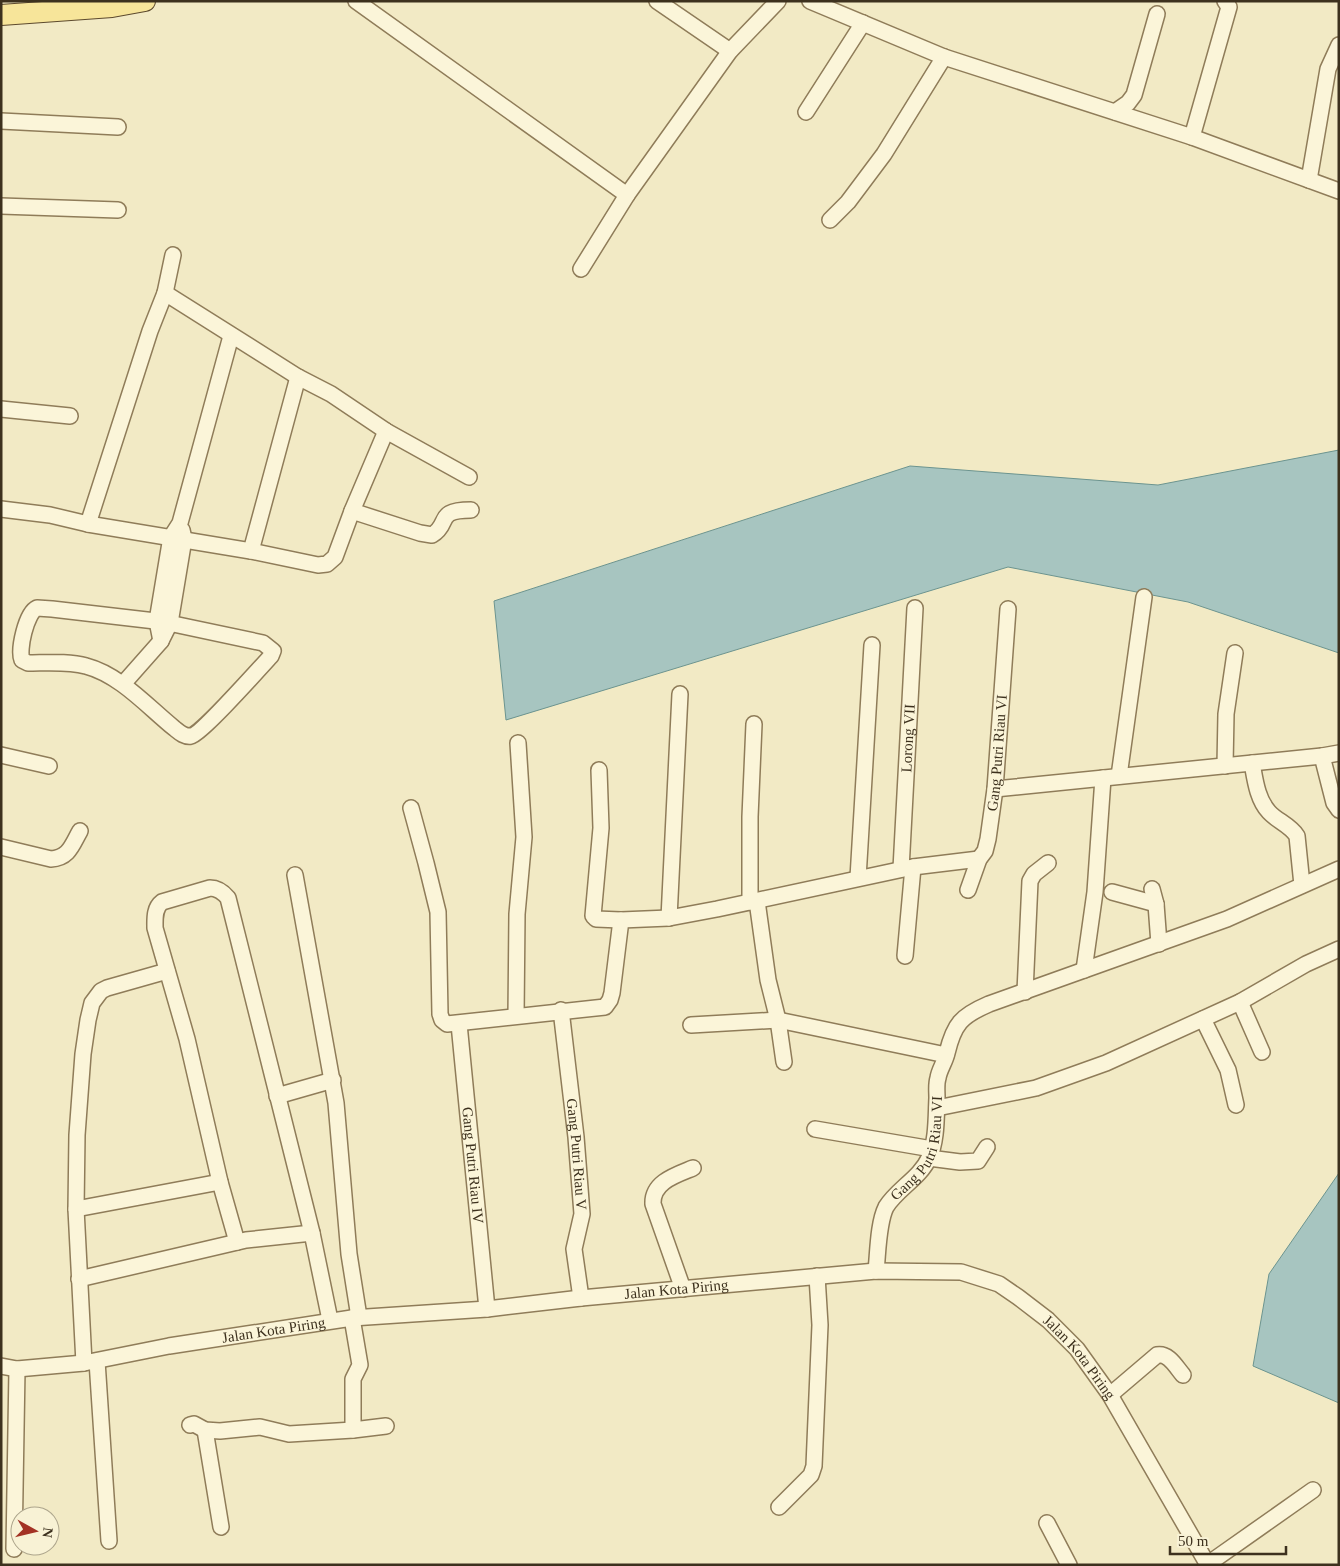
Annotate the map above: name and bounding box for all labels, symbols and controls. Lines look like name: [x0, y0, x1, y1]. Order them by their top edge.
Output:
street label: Gang Putri Riau VI: [984, 694, 1010, 812]
street label: Lorong VII: [898, 704, 918, 773]
street label: Gang Putri Riau VI: [887, 1096, 945, 1203]
street label: Gang Putri Riau V: [564, 1098, 590, 1211]
street label: Gang Putri Riau IV: [459, 1106, 487, 1225]
street label: Jalan Kota Piring: [624, 1277, 729, 1302]
street label: Jalan Kota Piring: [1040, 1312, 1119, 1403]
street label: Jalan Kota Piring: [221, 1314, 327, 1346]
north arrow: [10, 1506, 60, 1556]
scale bar: [1170, 1524, 1286, 1556]
text: N: [39, 1527, 56, 1539]
text: 50 m: [1178, 1533, 1209, 1549]

